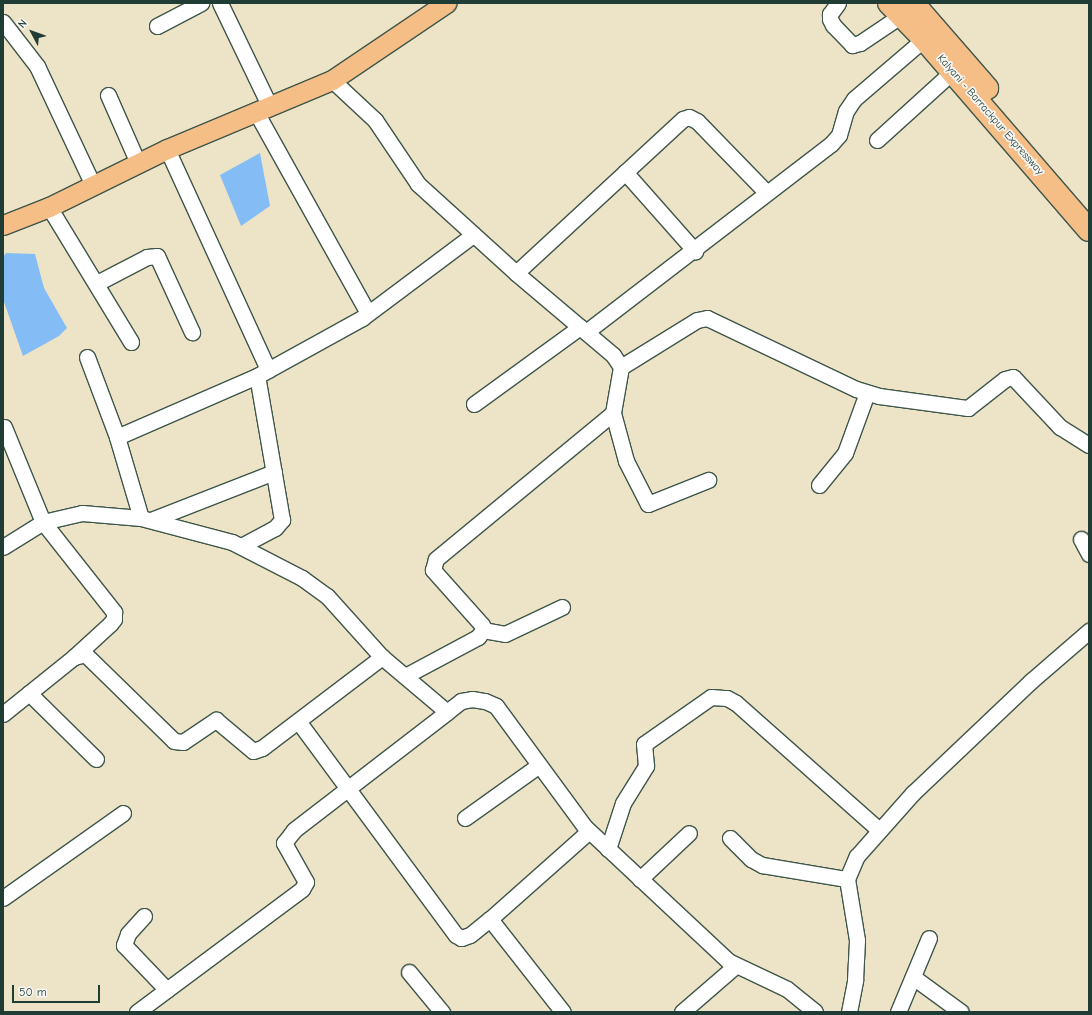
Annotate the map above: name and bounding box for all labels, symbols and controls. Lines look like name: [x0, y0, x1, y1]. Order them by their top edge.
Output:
north arrow: [12, 12, 52, 52]
text: N: [15, 17, 30, 31]
street label: Kalyani - Barrackpur Expressway: [934, 52, 1046, 178]
scale bar: [14, 977, 102, 1003]
text: 50 m: [19, 985, 47, 999]

